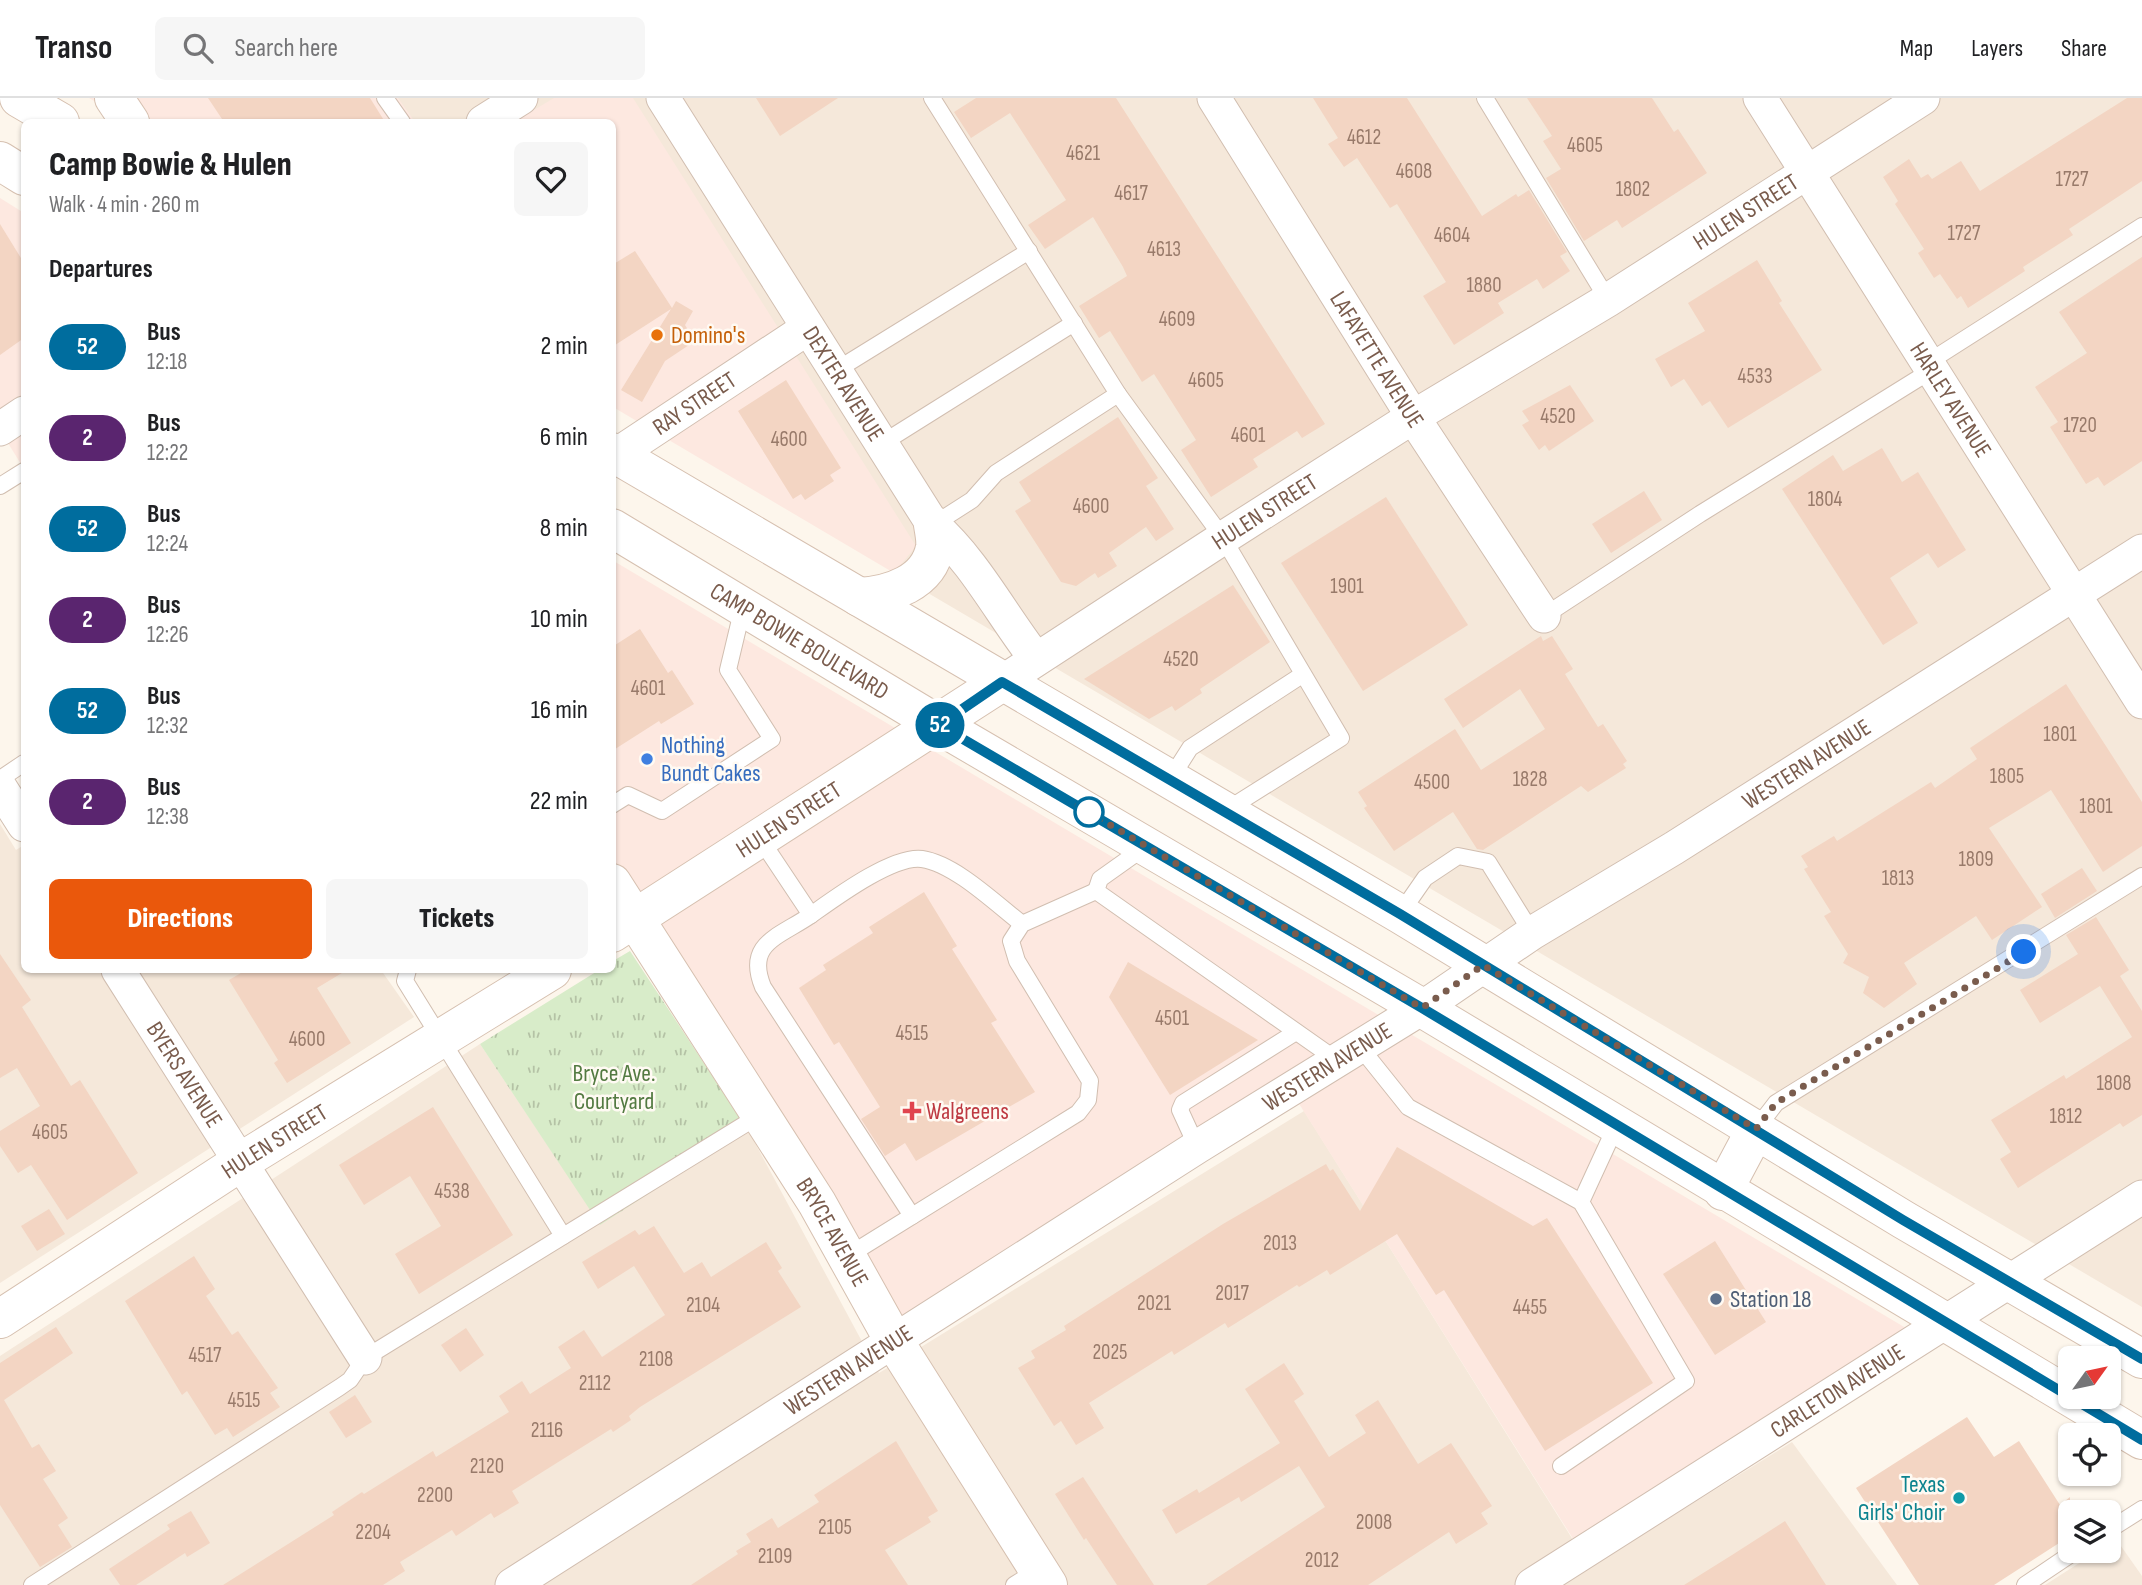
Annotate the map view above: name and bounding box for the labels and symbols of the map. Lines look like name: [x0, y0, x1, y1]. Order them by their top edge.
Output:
house number: 4612: [1347, 125, 1381, 150]
house number: 4605: [1567, 133, 1603, 158]
house number: 4621: [1066, 141, 1101, 166]
house number: 4608: [1396, 159, 1432, 184]
house number: 1727: [2056, 167, 2089, 192]
street label: HULEN STREET: [1688, 168, 1804, 257]
house number: 1802: [1616, 177, 1650, 202]
house number: 4617: [1114, 181, 1148, 206]
house number: 1727: [1948, 221, 1981, 246]
house number: 4604: [1434, 223, 1470, 248]
house number: 4613: [1147, 237, 1181, 262]
house number: 1880: [1466, 273, 1502, 298]
street label: LAFAYETTE AVENUE: [1323, 286, 1430, 433]
house number: 4609: [1159, 307, 1195, 332]
place label: Domino's: [671, 321, 745, 350]
street label: DEXTER AVENUE: [796, 321, 890, 447]
marker: Domino's: [649, 327, 665, 343]
street label: HARLEY AVENUE: [1903, 337, 1998, 463]
house number: 4533: [1738, 364, 1772, 389]
street label: RAY STREET: [647, 365, 742, 442]
house number: 4605: [1188, 368, 1224, 393]
house number: 4520: [1540, 404, 1576, 429]
house number: 1720: [2063, 413, 2097, 438]
house number: 4601: [1231, 423, 1266, 448]
house number: 4600: [771, 427, 807, 452]
street label: HULEN STREET: [1207, 468, 1323, 556]
house number: 1804: [1808, 487, 1843, 512]
house number: 4600: [1073, 494, 1109, 519]
house number: 1901: [1330, 574, 1364, 599]
street label: CAMP BOWIE BOULEVARD: [705, 577, 894, 706]
house number: 4520: [1163, 647, 1199, 672]
house number: 4601: [631, 676, 666, 701]
line badge: 52: [908, 702, 972, 748]
street label: WESTERN AVENUE: [1737, 713, 1876, 816]
house number: 1801: [2043, 722, 2077, 747]
place label: Nothing Bundt Cakes: [661, 731, 761, 788]
marker: Nothing Bundt Cakes: [639, 751, 655, 767]
house number: 1805: [1990, 764, 2024, 789]
house number: 1828: [1513, 767, 1547, 792]
house number: 4500: [1414, 770, 1450, 795]
street label: HULEN STREET: [731, 775, 847, 864]
house number: 1801: [2079, 794, 2113, 819]
unlabelled marker: [1074, 797, 1104, 827]
house number: 1809: [1958, 847, 1994, 872]
house number: 1813: [1882, 866, 1914, 891]
your location: [2006, 934, 2041, 969]
house number: 4501: [1155, 1006, 1190, 1031]
street label: WESTERN AVENUE: [1257, 1016, 1397, 1118]
street label: BYERS AVENUE: [140, 1017, 229, 1133]
house number: 4515: [895, 1021, 929, 1046]
house number: 4600: [289, 1027, 325, 1052]
park label: Bryce Ave. Courtyard: [572, 1059, 656, 1116]
house number: 1808: [2096, 1071, 2132, 1096]
place label: Walgreens: [926, 1097, 1009, 1126]
street label: HULEN STREET: [216, 1098, 333, 1185]
marker: Walgreens: [904, 1103, 920, 1119]
house number: 1812: [2050, 1104, 2082, 1129]
house number: 4605: [32, 1120, 68, 1145]
street label: BRYCE AVENUE: [790, 1172, 875, 1292]
house number: 4538: [434, 1179, 470, 1204]
house number: 2013: [1263, 1231, 1297, 1256]
house number: 2017: [1215, 1281, 1249, 1306]
place label: Station 18: [1730, 1285, 1811, 1314]
house number: 2021: [1137, 1291, 1172, 1316]
marker: Station 18: [1708, 1291, 1724, 1307]
house number: 2104: [686, 1293, 720, 1318]
house number: 4455: [1513, 1295, 1547, 1320]
street label: WESTERN AVENUE: [779, 1319, 918, 1422]
street label: CARLETON AVENUE: [1765, 1338, 1910, 1445]
house number: 2025: [1092, 1340, 1128, 1365]
house number: 4517: [189, 1343, 222, 1368]
north arrow: [2058, 1346, 2121, 1409]
house number: 2108: [639, 1347, 673, 1372]
house number: 2112: [579, 1371, 611, 1396]
house number: 4515: [227, 1388, 261, 1413]
house number: 2116: [531, 1418, 563, 1443]
house number: 2120: [470, 1454, 504, 1479]
place label: Texas Girls' Choir: [1858, 1470, 1945, 1527]
house number: 2200: [417, 1483, 453, 1508]
marker: Texas Girls' Choir: [1951, 1490, 1967, 1506]
house number: 2008: [1356, 1510, 1392, 1535]
house number: 2105: [818, 1515, 852, 1540]
house number: 2204: [355, 1520, 391, 1545]
house number: 2109: [758, 1544, 792, 1569]
house number: 2012: [1305, 1548, 1339, 1573]

